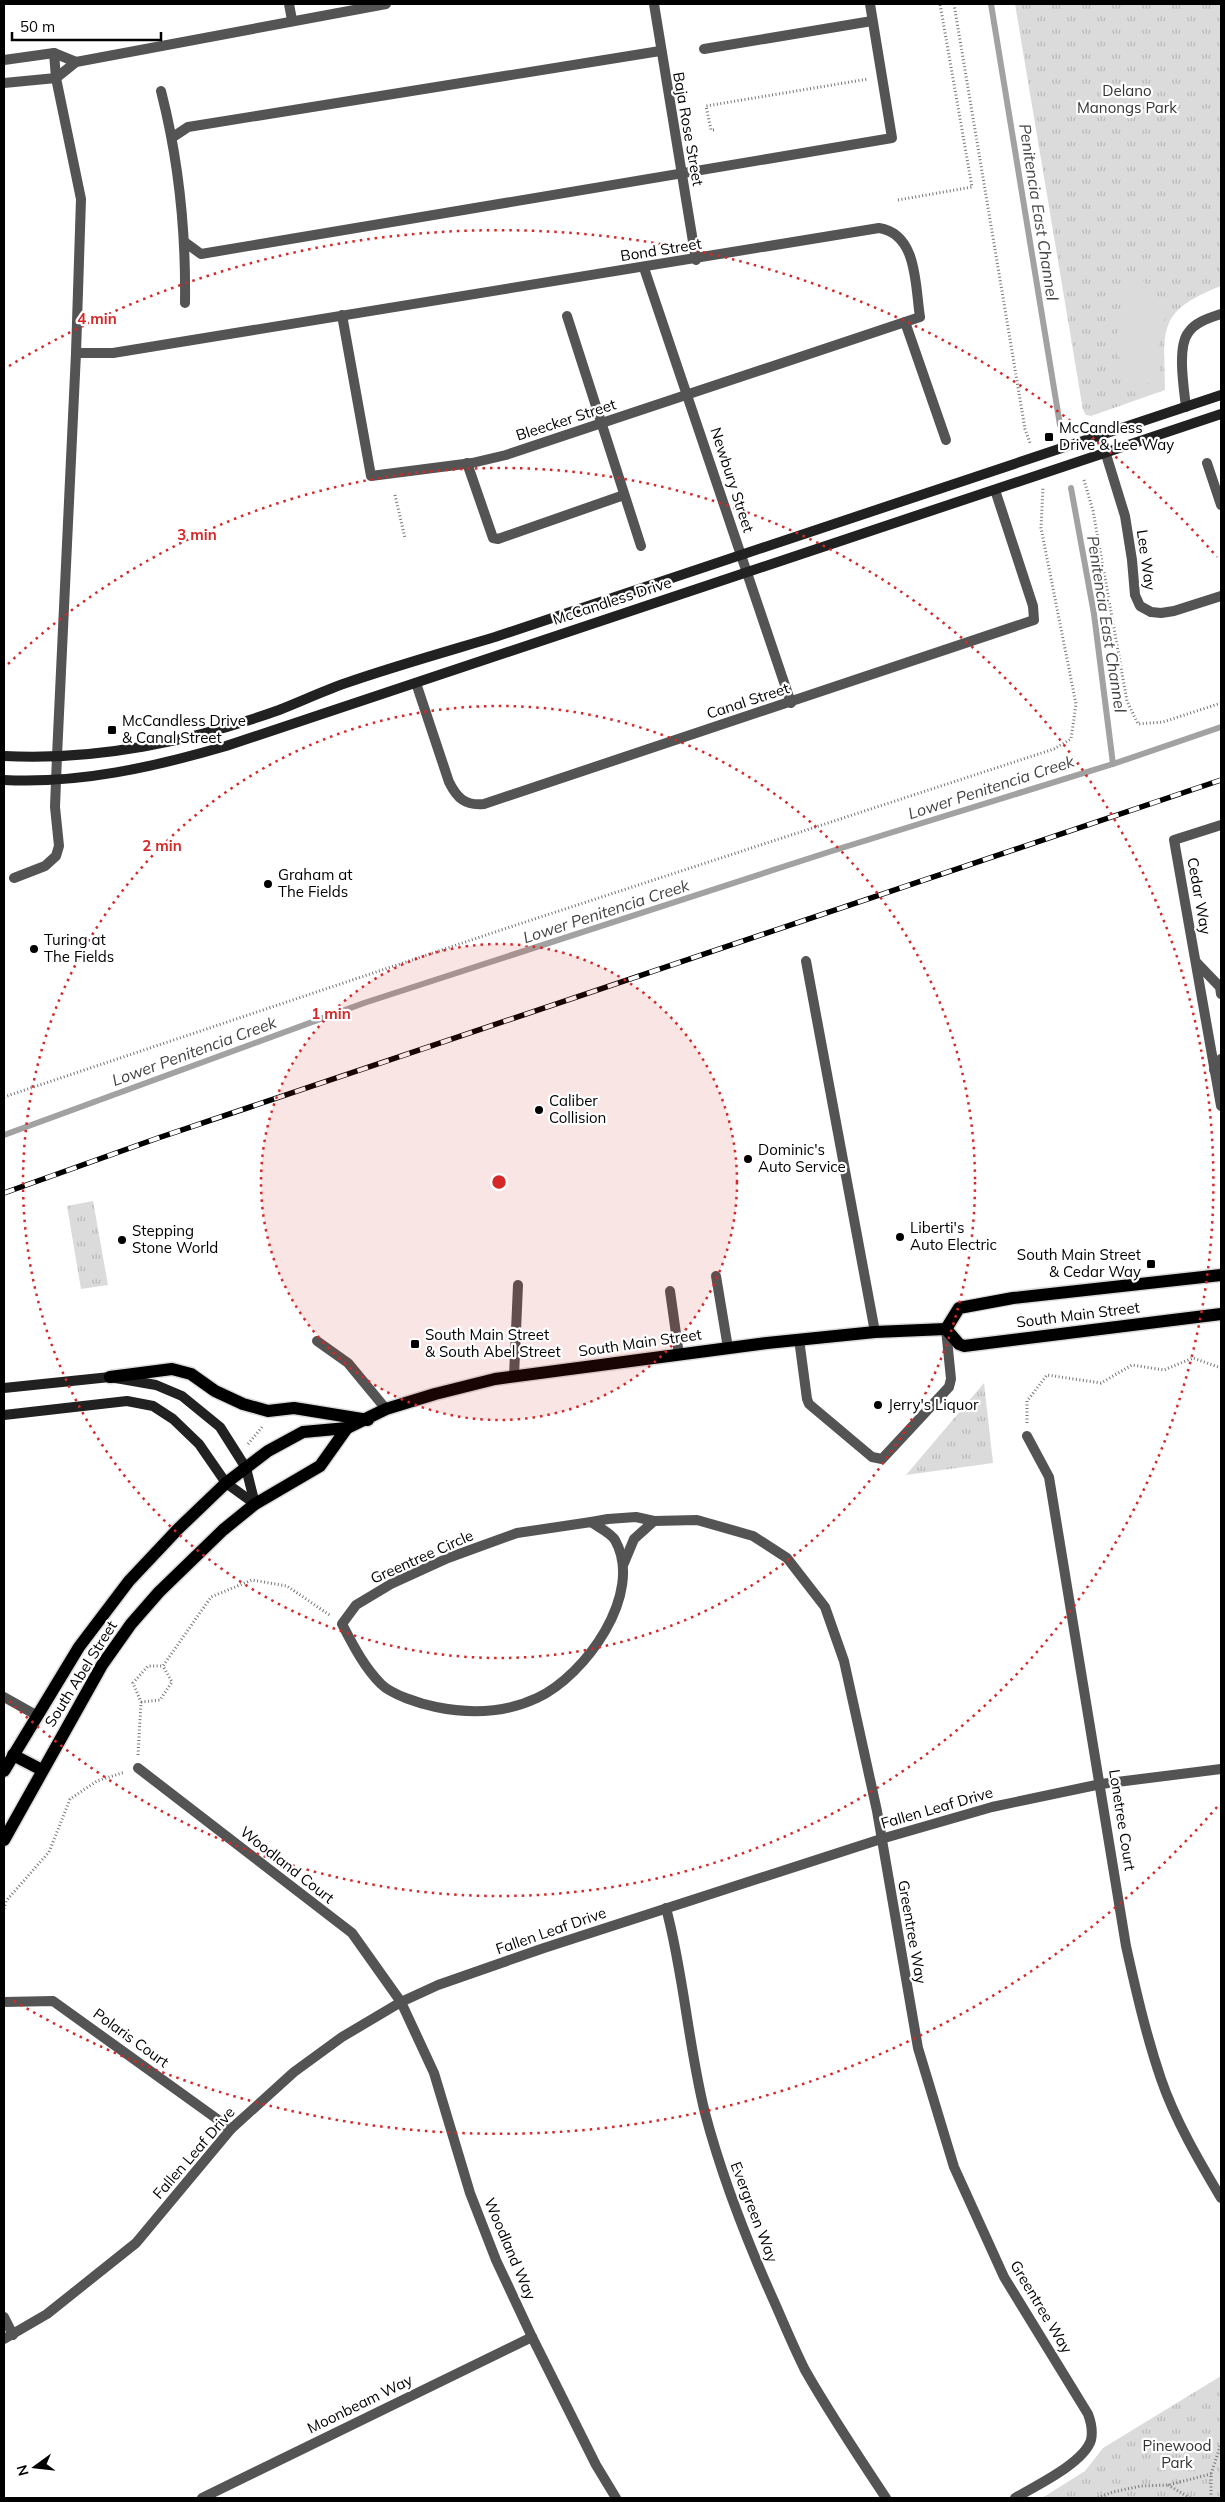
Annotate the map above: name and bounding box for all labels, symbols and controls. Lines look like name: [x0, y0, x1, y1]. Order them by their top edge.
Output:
scale bar: [12, 10, 161, 42]
text: 50 m: [20, 17, 55, 36]
street label: Baja Rose Street: [669, 70, 708, 187]
park label: Delano Manongs Park: [1077, 81, 1177, 117]
water label: Penitencia East Channel: [1015, 122, 1063, 302]
street label: Bond Street: [619, 234, 703, 265]
text: 4 min: [77, 309, 117, 328]
street label: Bleecker Street: [513, 394, 618, 445]
place label: McCandless Drive & Lee Way: [1059, 418, 1174, 454]
street label: Newbury Street: [707, 425, 758, 535]
marker: McCandless Drive & Lee Way: [1043, 431, 1055, 443]
text: 3 min: [177, 525, 217, 544]
street label: Lee Way: [1133, 528, 1160, 592]
water label: Penitencia East Channel: [1083, 534, 1131, 714]
street label: McCandless Drive: [550, 572, 674, 629]
street label: Canal Street: [704, 678, 792, 723]
place label: McCandless Drive & Canal Street: [122, 711, 246, 747]
marker: McCandless Drive & Canal Street: [106, 724, 118, 736]
water label: Lower Penitencia Creek: [905, 750, 1077, 823]
text: 2 min: [142, 836, 182, 855]
street label: Cedar Way: [1183, 856, 1216, 936]
place label: Graham at The Fields: [278, 865, 352, 901]
water label: Lower Penitencia Creek: [520, 874, 692, 947]
marker: Graham at The Fields: [262, 878, 274, 890]
place label: Turing at The Fields: [44, 930, 114, 966]
marker: Turing at The Fields: [28, 943, 40, 955]
text: 1 min: [311, 1004, 351, 1023]
water label: Lower Penitencia Creek: [109, 1012, 280, 1090]
place label: Caliber Collision: [549, 1091, 606, 1127]
marker: Caliber Collision: [533, 1104, 545, 1116]
place label: Dominic's Auto Service: [758, 1140, 846, 1176]
marker: Dominic's Auto Service: [742, 1153, 754, 1165]
centre of rings: [490, 1173, 508, 1191]
place label: Liberti's Auto Electric: [910, 1218, 997, 1254]
place label: Stepping Stone World: [132, 1221, 218, 1257]
marker: Liberti's Auto Electric: [894, 1231, 906, 1243]
marker: Stepping Stone World: [116, 1234, 128, 1246]
place label: South Main Street & Cedar Way: [1017, 1245, 1141, 1281]
marker: South Main Street & Cedar Way: [1145, 1258, 1157, 1270]
street label: South Main Street: [1015, 1298, 1141, 1331]
street label: South Main Street: [577, 1324, 703, 1361]
place label: South Main Street & South Abel Street: [425, 1325, 561, 1361]
marker: South Main Street & South Abel Street: [409, 1338, 421, 1350]
place label: Jerry's Liquor: [888, 1395, 979, 1414]
marker: Jerry's Liquor: [872, 1399, 884, 1411]
street label: Greentree Circle: [367, 1525, 476, 1588]
street label: South Abel Street: [40, 1617, 121, 1730]
street label: Lonetree Court: [1105, 1768, 1140, 1872]
street label: Fallen Leaf Drive: [879, 1782, 995, 1833]
street label: Woodland Court: [236, 1822, 338, 1907]
street label: Greentree Way: [894, 1879, 931, 1985]
street label: Fallen Leaf Drive: [493, 1903, 609, 1958]
street label: Polaris Court: [90, 2004, 173, 2071]
street label: Fallen Leaf Drive: [149, 2103, 239, 2203]
street label: Evergreen Way: [727, 2159, 782, 2265]
street label: Woodland Way: [480, 2195, 540, 2303]
street label: Greentree Way: [1006, 2257, 1077, 2357]
street label: Moonbeam Way: [304, 2370, 416, 2437]
park label: Pinewood Park: [1142, 2436, 1212, 2472]
north arrow: [10, 2442, 60, 2492]
text: N: [12, 2463, 33, 2478]

